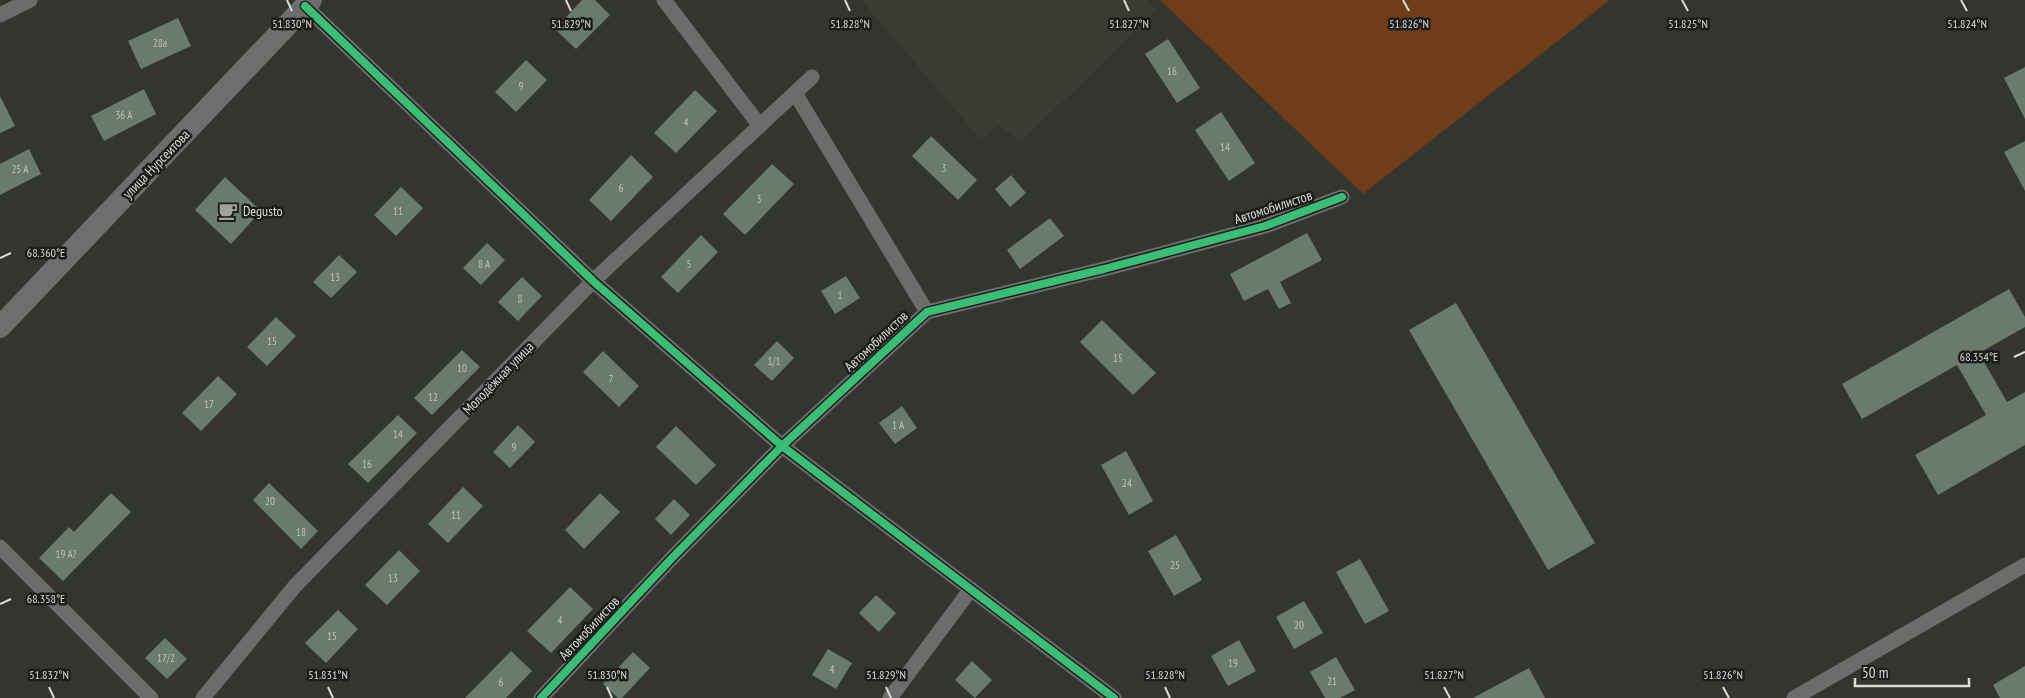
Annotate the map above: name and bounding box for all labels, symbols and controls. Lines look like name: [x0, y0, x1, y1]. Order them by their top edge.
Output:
text: 51.830°N: [272, 16, 312, 31]
text: 51.829°N: [551, 16, 591, 31]
text: 51.828°N: [830, 16, 870, 31]
text: 51.827°N: [1109, 16, 1149, 31]
text: 51.826°N: [1389, 16, 1429, 31]
text: 51.825°N: [1668, 16, 1708, 31]
text: 51.824°N: [1947, 16, 1987, 31]
house number: 28а: [153, 36, 167, 50]
house number: 16: [1167, 64, 1177, 78]
house number: 9: [519, 79, 524, 93]
house number: 36 А: [115, 108, 133, 122]
house number: 4: [684, 115, 689, 129]
street label: улица Нурсеитова: [119, 126, 193, 202]
house number: 14: [1220, 140, 1230, 154]
house number: 3: [942, 161, 947, 175]
house number: 25 А: [11, 162, 29, 176]
house number: 6: [619, 181, 624, 195]
street label: Автомобилистов: [1232, 186, 1315, 228]
house number: 3: [757, 192, 762, 206]
cafe icon: Degusto: [217, 200, 239, 222]
place label: Degusto: [243, 202, 283, 220]
house number: 11: [393, 204, 403, 218]
text: 68.360°E: [27, 245, 65, 260]
house number: 8 А: [478, 257, 491, 271]
house number: 5: [687, 257, 692, 271]
house number: 13: [330, 270, 340, 284]
house number: 1: [838, 288, 843, 302]
house number: 8: [518, 292, 523, 306]
street label: Автомобилистов: [840, 307, 912, 375]
house number: 15: [267, 334, 277, 348]
street label: Молодёжная улица: [459, 338, 537, 418]
text: 68.354°E: [1960, 349, 1998, 364]
house number: 15: [1113, 351, 1123, 365]
house number: 1/1: [767, 354, 781, 368]
house number: 10: [457, 361, 467, 375]
house number: 7: [609, 372, 614, 386]
house number: 12: [428, 390, 438, 404]
house number: 17: [204, 397, 214, 411]
house number: 1 А: [892, 418, 905, 432]
house number: 14: [393, 427, 403, 441]
house number: 9: [512, 440, 517, 454]
house number: 16: [362, 457, 372, 471]
house number: 24: [1122, 476, 1132, 490]
house number: 20: [265, 494, 275, 508]
house number: 11: [451, 508, 461, 522]
house number: 18: [296, 525, 306, 539]
house number: 19 А?: [55, 547, 77, 561]
house number: 25: [1170, 558, 1180, 572]
house number: 13: [388, 571, 398, 585]
text: 68.358°E: [27, 591, 65, 606]
street label: Автомобилистов: [555, 592, 623, 664]
house number: 4: [558, 613, 563, 627]
house number: 20: [1294, 618, 1304, 632]
house number: 15: [327, 629, 337, 643]
house number: 17/2: [157, 651, 175, 665]
house number: 19: [1228, 656, 1238, 670]
scale bar: [1855, 656, 1969, 688]
house number: 4: [830, 662, 835, 676]
text: 50 m: [1862, 663, 1888, 682]
text: 51.832°N: [29, 667, 69, 682]
text: 51.831°N: [308, 667, 348, 682]
text: 51.830°N: [587, 667, 627, 682]
text: 51.829°N: [866, 667, 906, 682]
text: 51.828°N: [1145, 667, 1185, 682]
text: 51.827°N: [1424, 667, 1464, 682]
text: 51.826°N: [1703, 667, 1743, 682]
house number: 21: [1327, 674, 1337, 688]
house number: 6: [499, 675, 504, 689]

